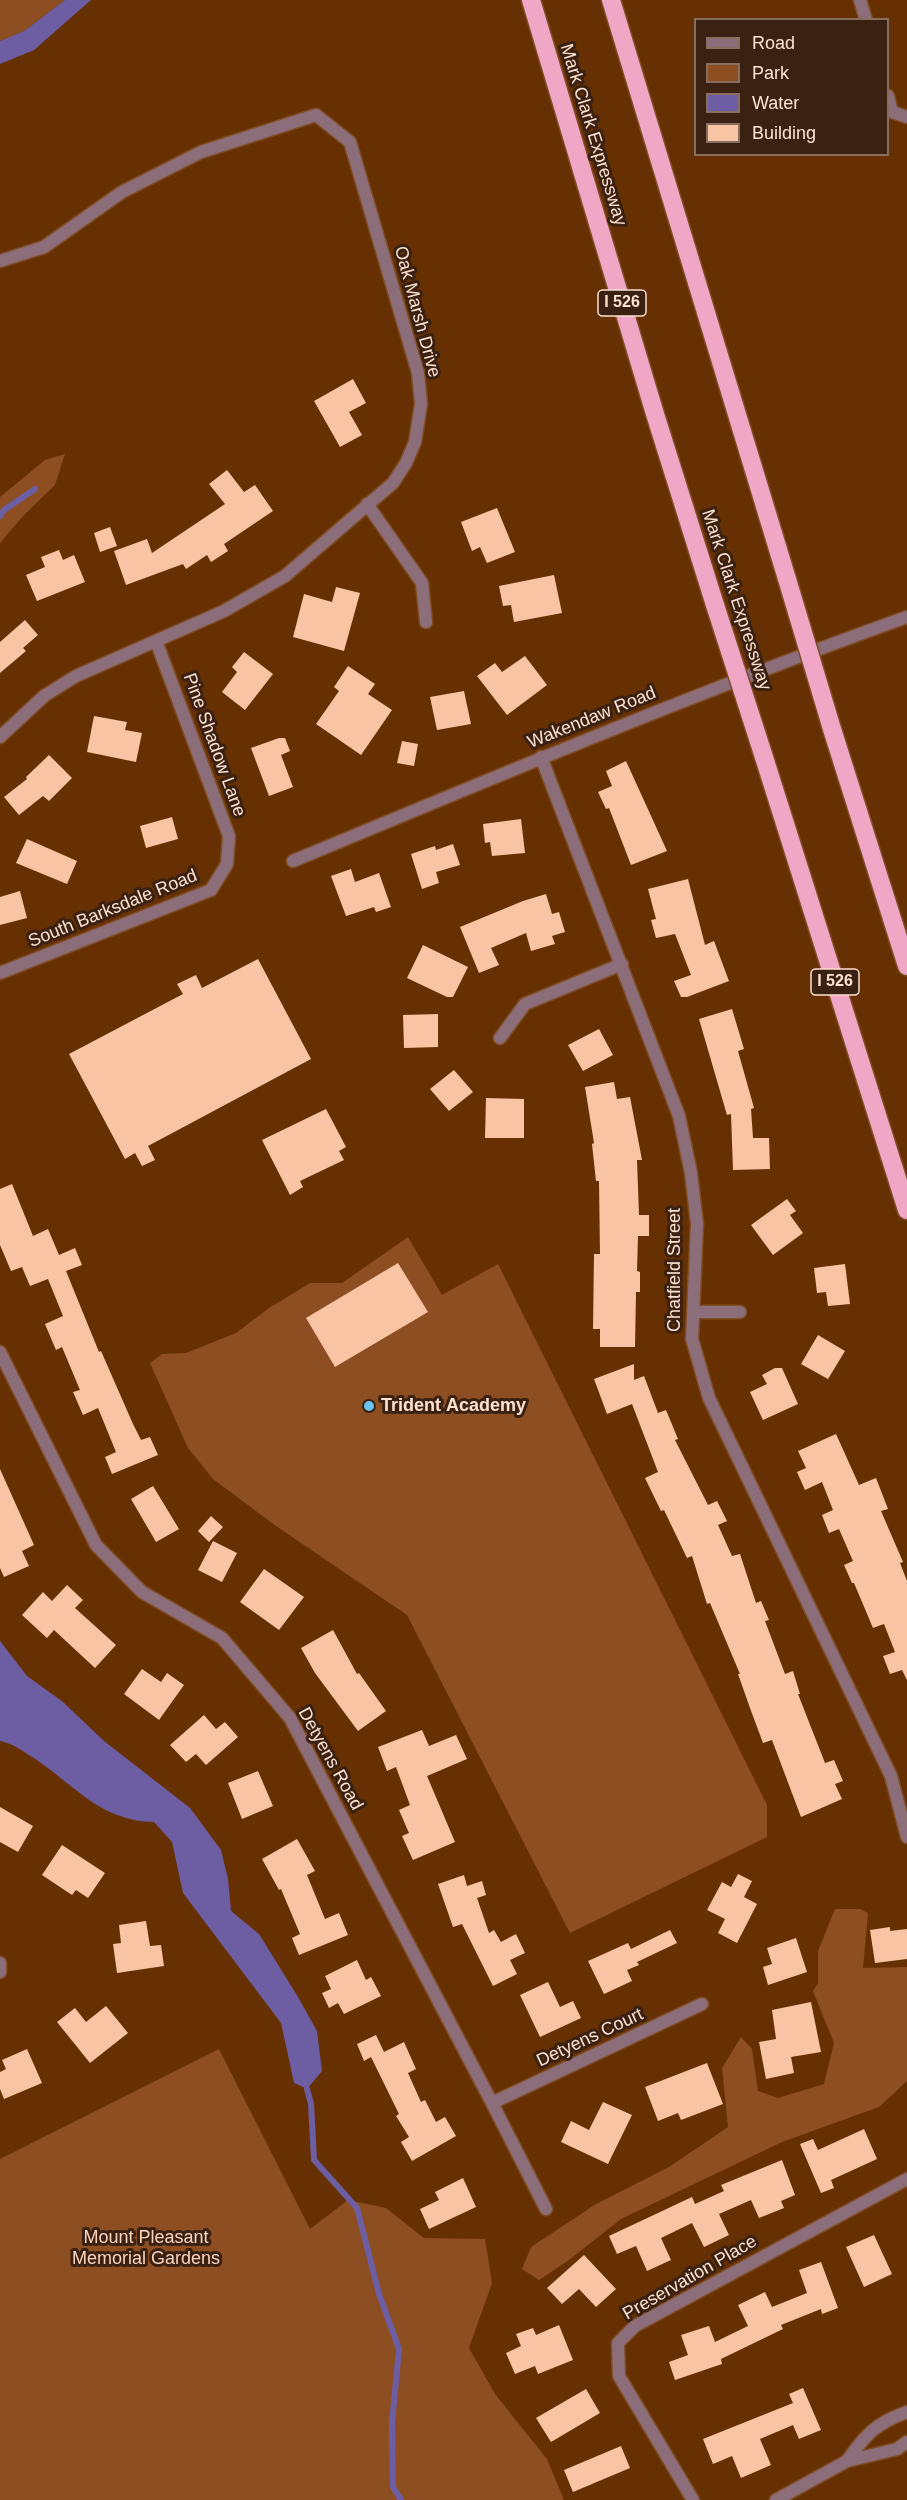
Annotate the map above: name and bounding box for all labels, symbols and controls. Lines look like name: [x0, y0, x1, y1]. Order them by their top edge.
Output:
legend: [694, 18, 889, 156]
text: Road: [752, 33, 795, 53]
street label: Mark Clark Expressway: [555, 41, 631, 229]
text: Park: [752, 63, 789, 83]
text: Water: [752, 93, 799, 113]
text: Building: [752, 123, 816, 143]
street label: Oak Marsh Drive: [389, 244, 445, 380]
road number: I 526: [598, 290, 646, 316]
street label: Mark Clark Expressway: [697, 507, 775, 693]
street label: Pine Shadow Lane: [178, 670, 250, 820]
street label: Wakendaw Road: [525, 682, 659, 754]
street label: South Barksdale Road: [25, 865, 201, 953]
road number: I 526: [811, 969, 859, 995]
street label: Chatfield Street: [664, 1208, 686, 1332]
place label: Trident Academy: [381, 1395, 526, 1417]
marker: Trident Academy: [362, 1399, 376, 1413]
street label: Detyens Road: [293, 1704, 367, 1814]
street label: Detyens Court: [533, 2004, 647, 2072]
park label: Mount Pleasant Memorial Gardens: [72, 2227, 220, 2270]
street label: Preservation Place: [619, 2231, 761, 2325]

